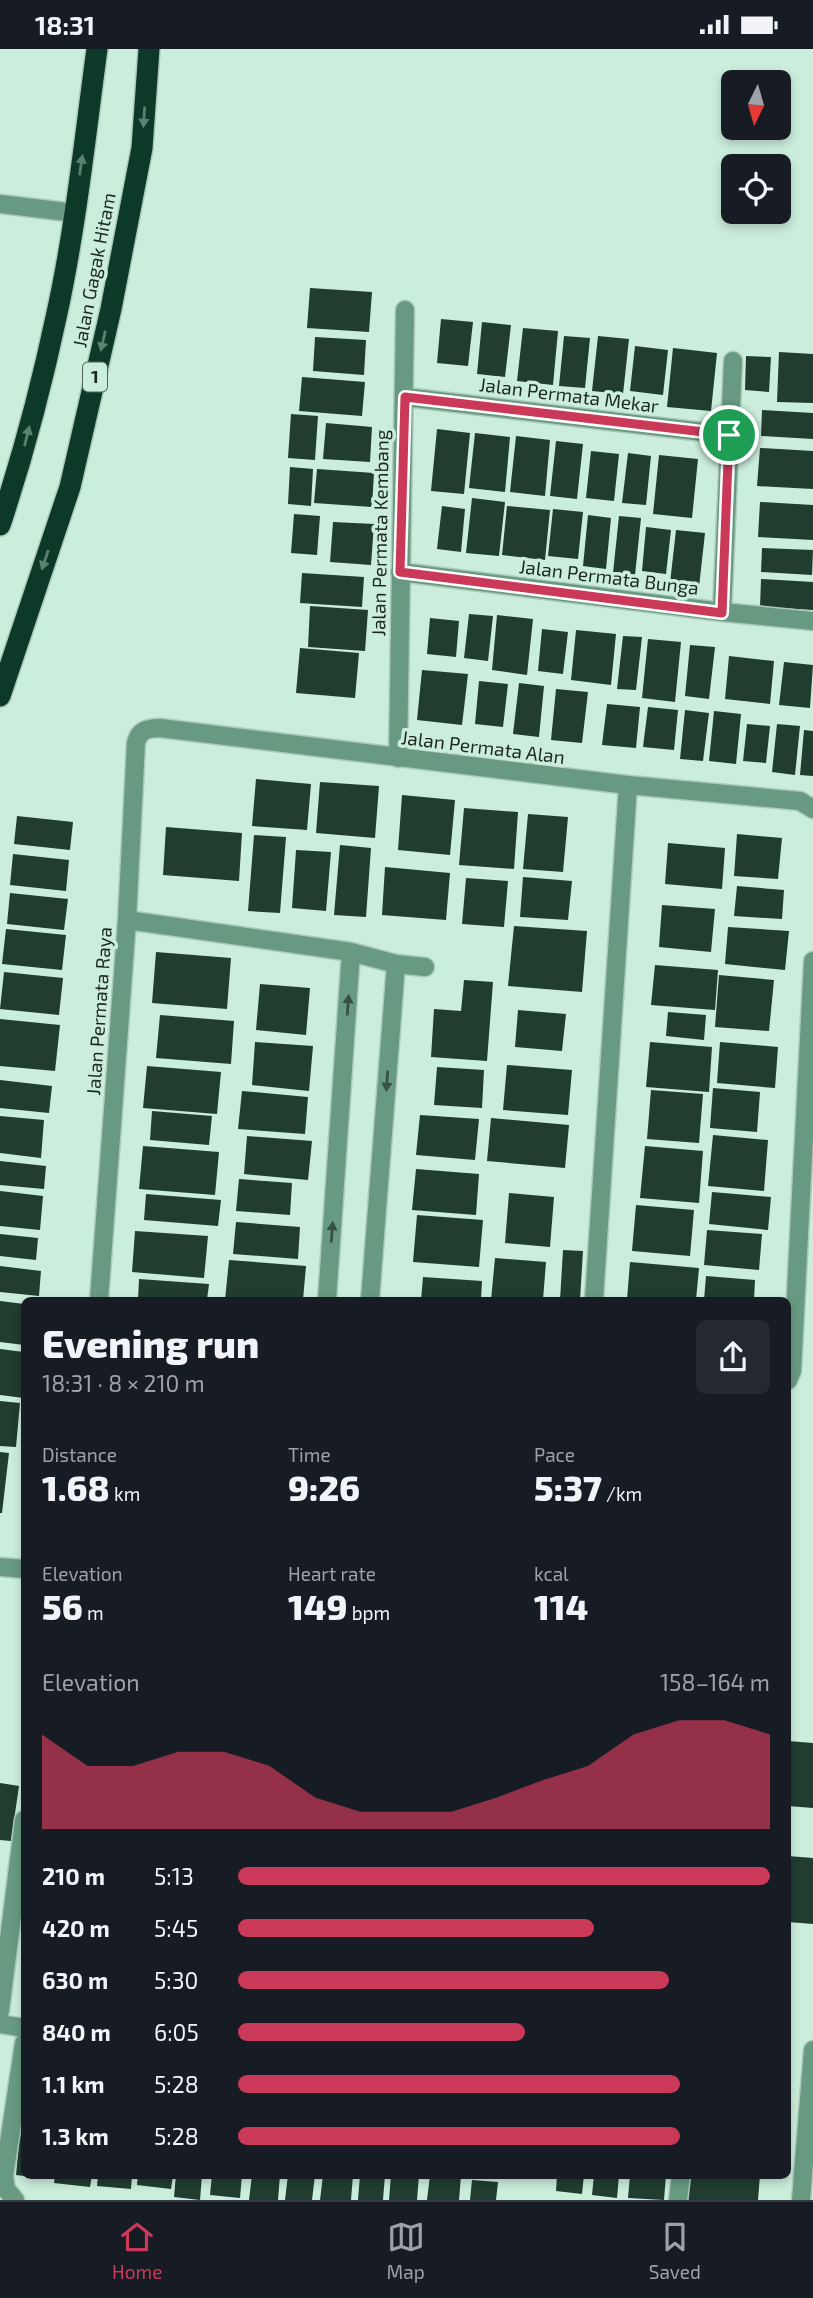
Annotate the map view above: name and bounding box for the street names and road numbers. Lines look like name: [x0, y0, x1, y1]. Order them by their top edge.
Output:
street label: Jalan Gagak Hitam: [67, 191, 120, 349]
road number: 1: [83, 363, 107, 391]
street label: Jalan Permata Mekar: [478, 372, 661, 417]
street label: Jalan Permata Kembang: [366, 429, 393, 637]
street label: Jalan Permata Bunga: [518, 554, 700, 599]
street label: Jalan Permata Alan: [400, 725, 566, 768]
street label: Jalan Permata Raya: [81, 926, 116, 1096]

